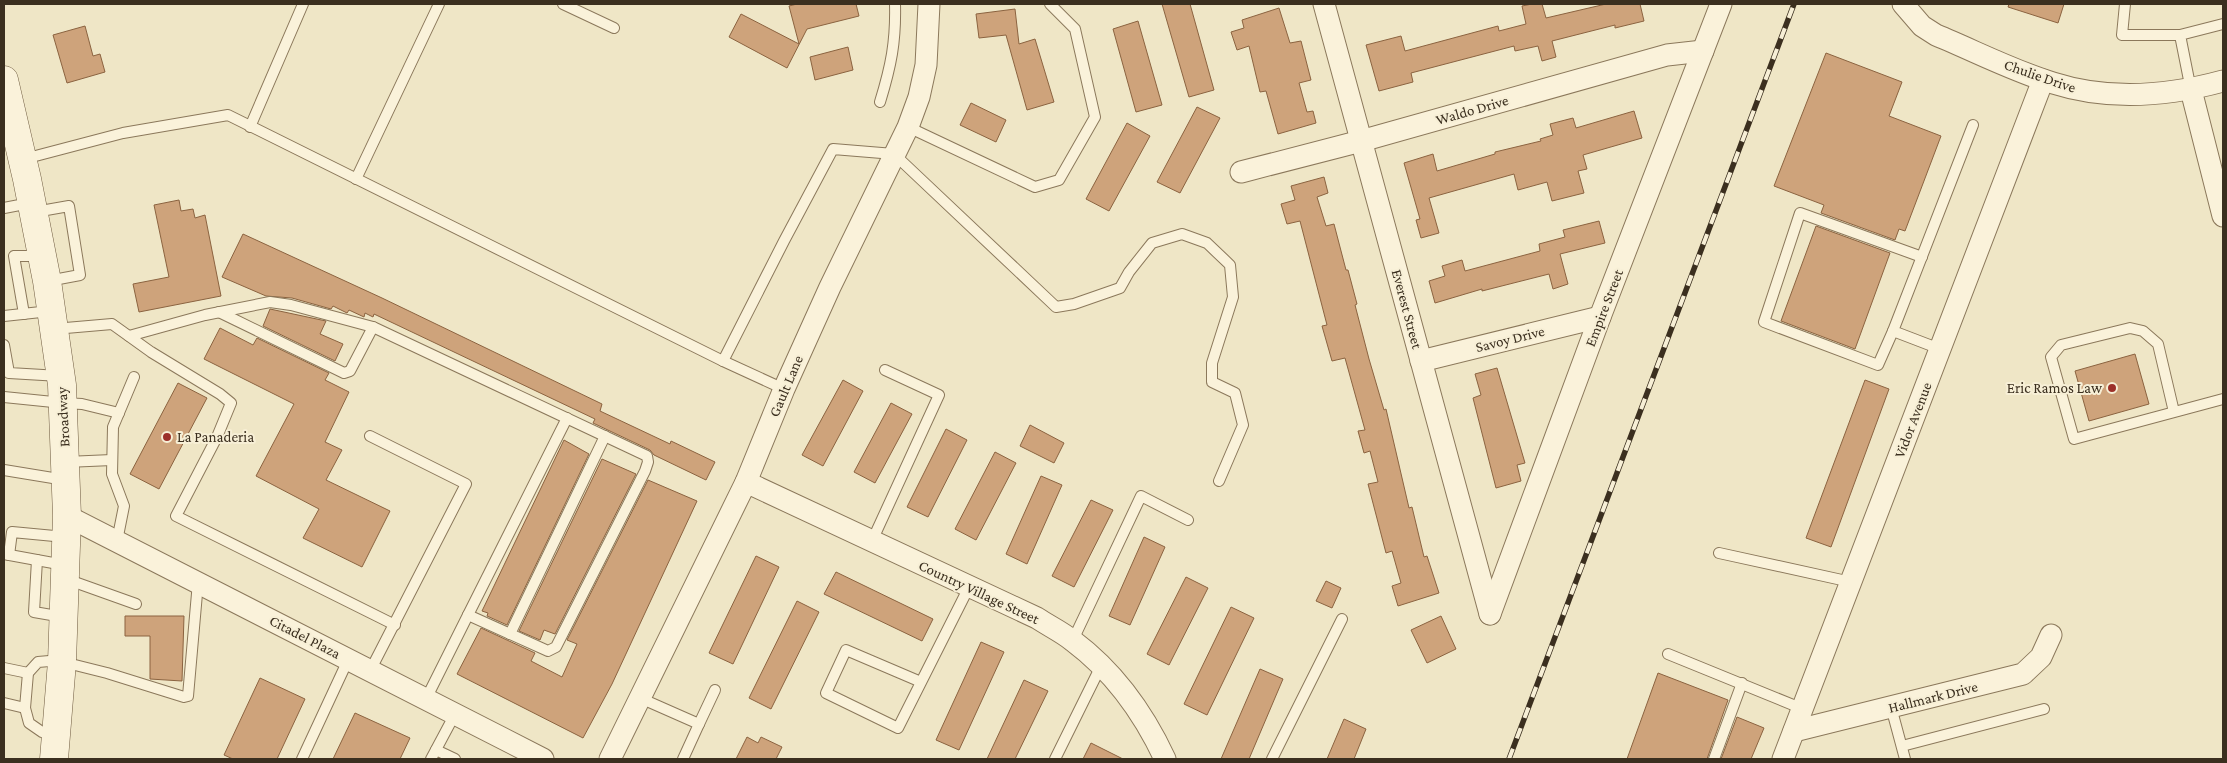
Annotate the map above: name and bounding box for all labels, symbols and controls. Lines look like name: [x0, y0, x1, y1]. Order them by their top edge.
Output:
street label: Chulie Drive: [2002, 56, 2078, 96]
street label: Waldo Drive: [1434, 92, 1511, 128]
street label: Empire Street: [1582, 266, 1627, 349]
street label: Everest Street: [1389, 268, 1426, 351]
street label: Savoy Drive: [1474, 323, 1547, 356]
street label: Gault Lane: [766, 352, 806, 419]
street label: Vidor Avenue: [1891, 379, 1935, 460]
place label: Eric Ramos Law: [2007, 380, 2103, 396]
marker: Eric Ramos Law: [2106, 382, 2118, 394]
street label: Broadway: [53, 386, 74, 447]
place label: La Panaderia: [177, 429, 254, 445]
marker: La Panaderia: [161, 431, 173, 443]
street label: Country Village Street: [916, 557, 1043, 628]
street label: Citadel Plaza: [267, 612, 343, 662]
street label: Hallmark Drive: [1887, 678, 1980, 716]

